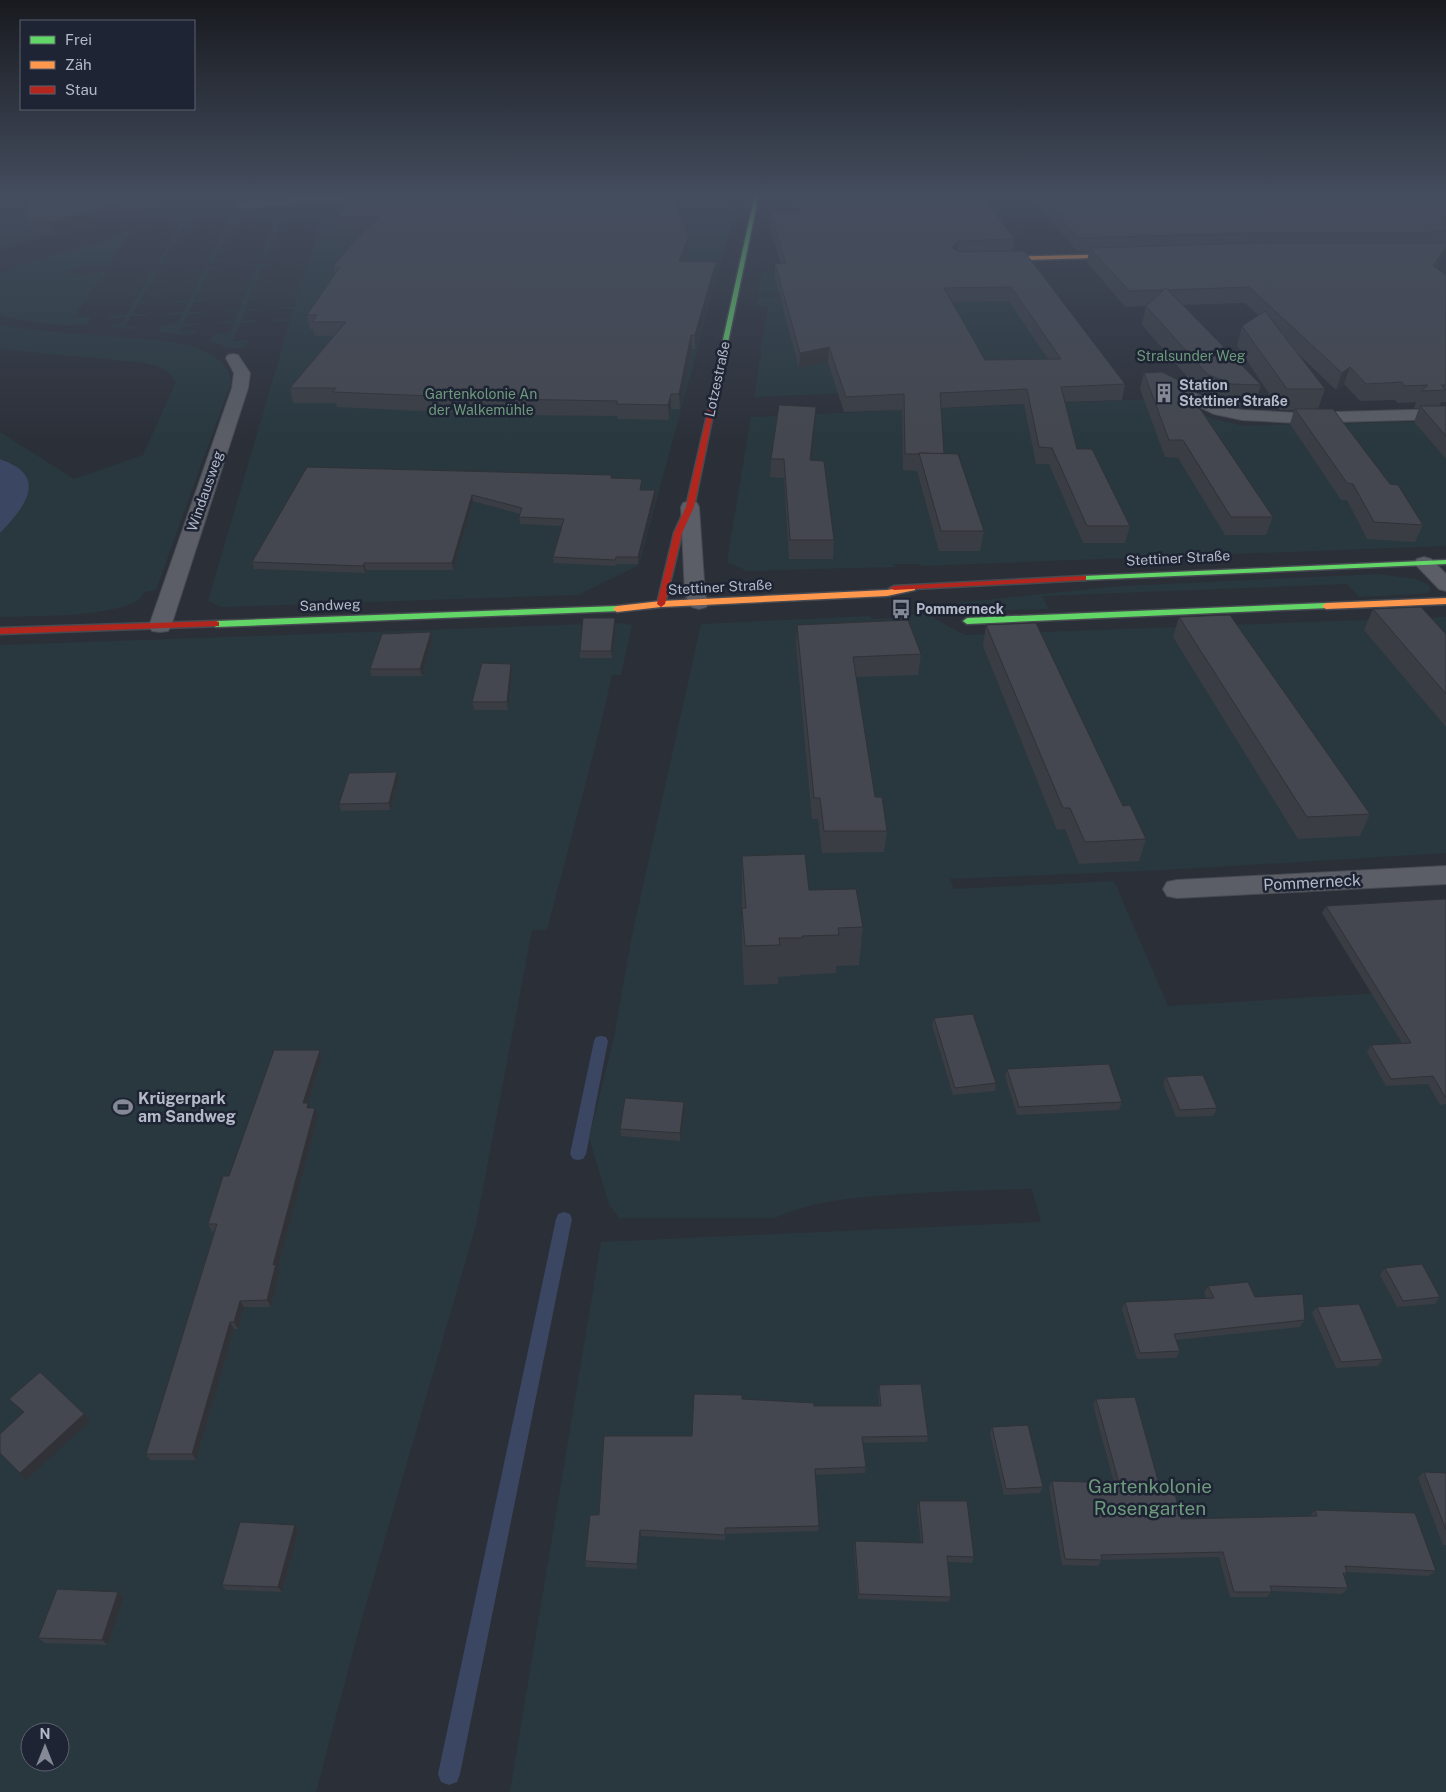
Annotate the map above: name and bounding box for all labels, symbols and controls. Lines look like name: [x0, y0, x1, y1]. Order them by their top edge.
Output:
legend: [20, 20, 195, 110]
text: Frei: [65, 31, 92, 48]
text: Zäh: [65, 56, 92, 73]
text: Stau: [65, 81, 98, 98]
street label: Lotzestraße: [701, 340, 733, 418]
park label: Stralsunder Weg: [1136, 348, 1246, 364]
place label: Station Stettiner Straße: [1179, 377, 1288, 409]
building icon: Station Stettiner Straße: [1153, 382, 1175, 404]
park label: Gartenkolonie An der Walkemühle: [425, 386, 537, 418]
street label: Windausweg: [184, 449, 226, 533]
street label: Stettiner Straße: [1125, 547, 1231, 569]
street label: Stettiner Straße: [667, 576, 773, 598]
street label: Sandweg: [299, 596, 361, 614]
bus stop icon: Pommerneck: [890, 598, 912, 620]
place label: Pommerneck: [916, 601, 1004, 617]
street label: Pommerneck: [1263, 870, 1361, 895]
place label: Krügerpark am Sandweg: [138, 1089, 236, 1126]
sports icon: Krügerpark am Sandweg: [112, 1096, 134, 1118]
park label: Gartenkolonie Rosengarten: [1088, 1475, 1212, 1519]
north arrow: [20, 1722, 70, 1772]
text: N: [40, 1726, 50, 1742]

